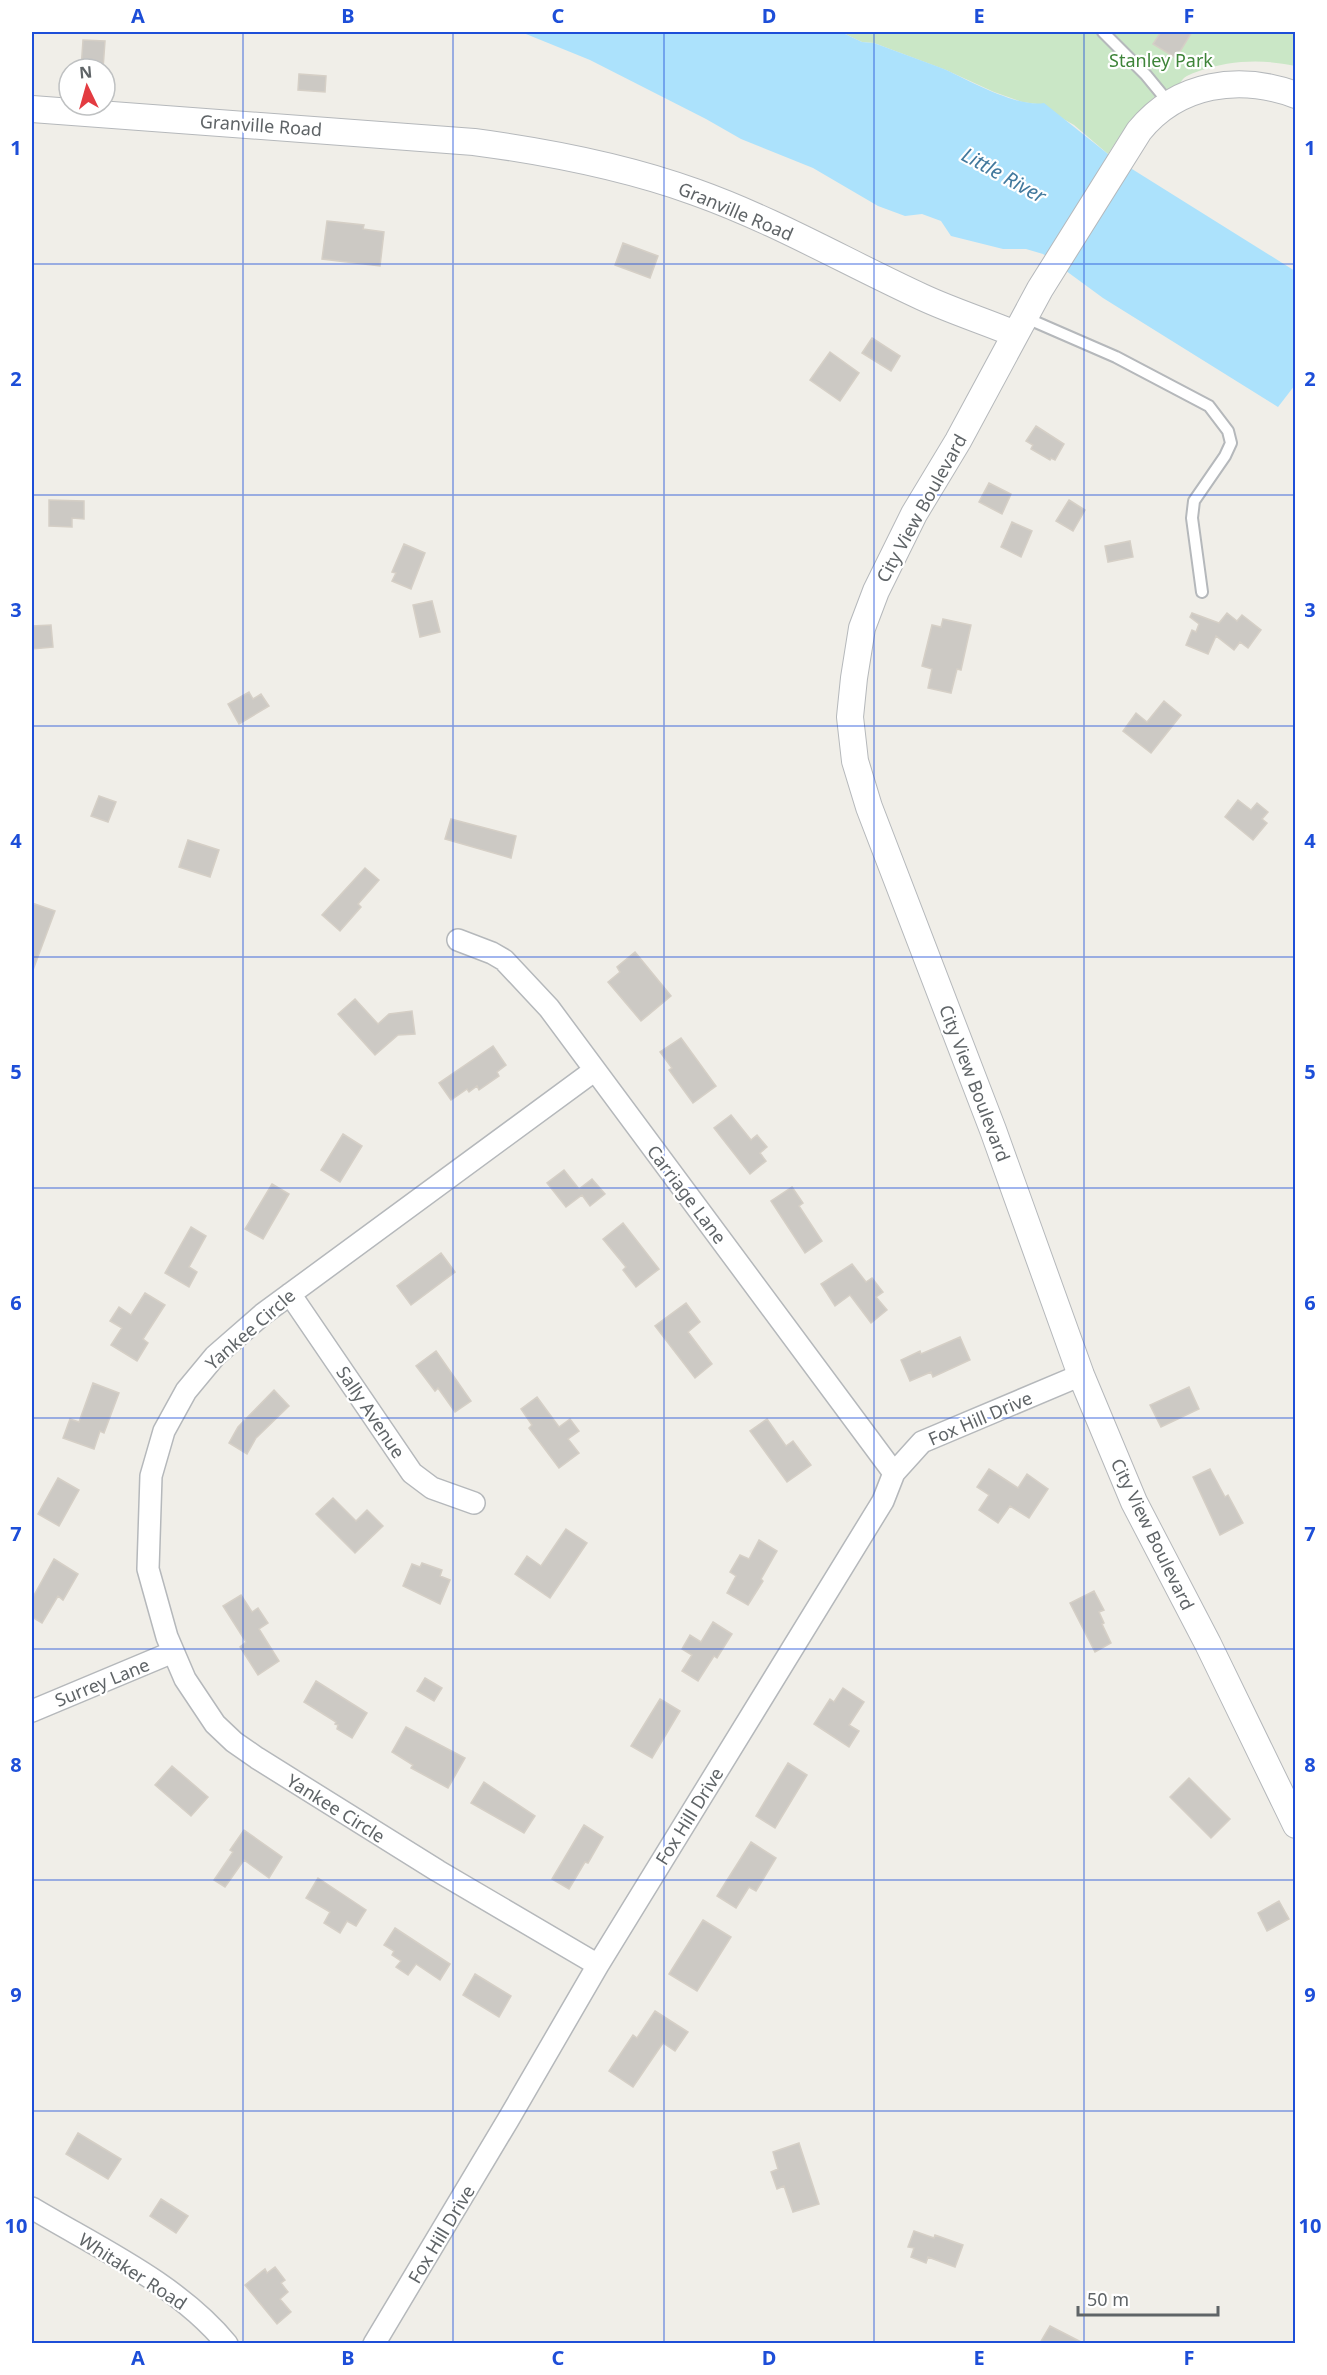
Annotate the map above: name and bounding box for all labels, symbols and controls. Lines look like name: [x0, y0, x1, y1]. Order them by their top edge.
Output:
text: A: [131, 2, 145, 29]
text: B: [341, 2, 355, 29]
text: C: [552, 2, 565, 29]
text: D: [762, 2, 776, 29]
text: E: [973, 2, 985, 29]
text: F: [1184, 2, 1194, 29]
park label: Stanley Park: [1109, 48, 1213, 72]
north arrow: [57, 57, 117, 117]
text: N: [78, 61, 93, 84]
street label: Granville Road: [199, 109, 323, 141]
text: 1: [10, 134, 22, 161]
text: 1: [1304, 134, 1316, 161]
water label: Little River: [957, 141, 1052, 210]
street label: Granville Road: [675, 176, 797, 246]
text: 2: [10, 365, 22, 392]
text: 2: [1304, 365, 1316, 392]
street label: City View Boulevard: [870, 430, 972, 586]
text: 3: [10, 596, 22, 623]
text: 3: [1304, 596, 1316, 623]
text: 4: [10, 827, 22, 854]
text: 4: [1304, 827, 1316, 854]
street label: City View Boulevard: [934, 1001, 1016, 1165]
text: 5: [10, 1058, 22, 1085]
text: 5: [1304, 1058, 1316, 1085]
street label: Carriage Lane: [642, 1140, 732, 1248]
street label: Yankee Circle: [200, 1283, 300, 1375]
text: 6: [10, 1289, 22, 1316]
text: 6: [1304, 1289, 1316, 1316]
street label: Sally Avenue: [331, 1361, 411, 1463]
street label: Fox Hill Drive: [924, 1385, 1036, 1451]
street label: City View Boulevard: [1106, 1454, 1200, 1614]
text: 7: [10, 1520, 22, 1547]
text: 7: [1304, 1520, 1316, 1547]
street label: Surrey Lane: [51, 1652, 153, 1712]
text: 8: [10, 1751, 22, 1778]
text: 8: [1304, 1751, 1316, 1778]
street label: Fox Hill Drive: [650, 1763, 728, 1869]
street label: Yankee Circle: [282, 1768, 390, 1848]
text: 9: [10, 1981, 22, 2008]
text: 9: [1304, 1981, 1316, 2008]
street label: Fox Hill Drive: [402, 2180, 480, 2288]
text: 10: [5, 2212, 27, 2239]
text: 10: [1299, 2212, 1321, 2239]
street label: Whitaker Road: [74, 2227, 192, 2315]
scale bar: [1078, 2279, 1218, 2317]
text: 50 m: [1087, 2287, 1129, 2311]
text: A: [131, 2344, 145, 2371]
text: B: [341, 2344, 355, 2371]
text: C: [552, 2344, 565, 2371]
text: D: [762, 2344, 776, 2371]
text: E: [973, 2344, 985, 2371]
text: F: [1184, 2344, 1194, 2371]

